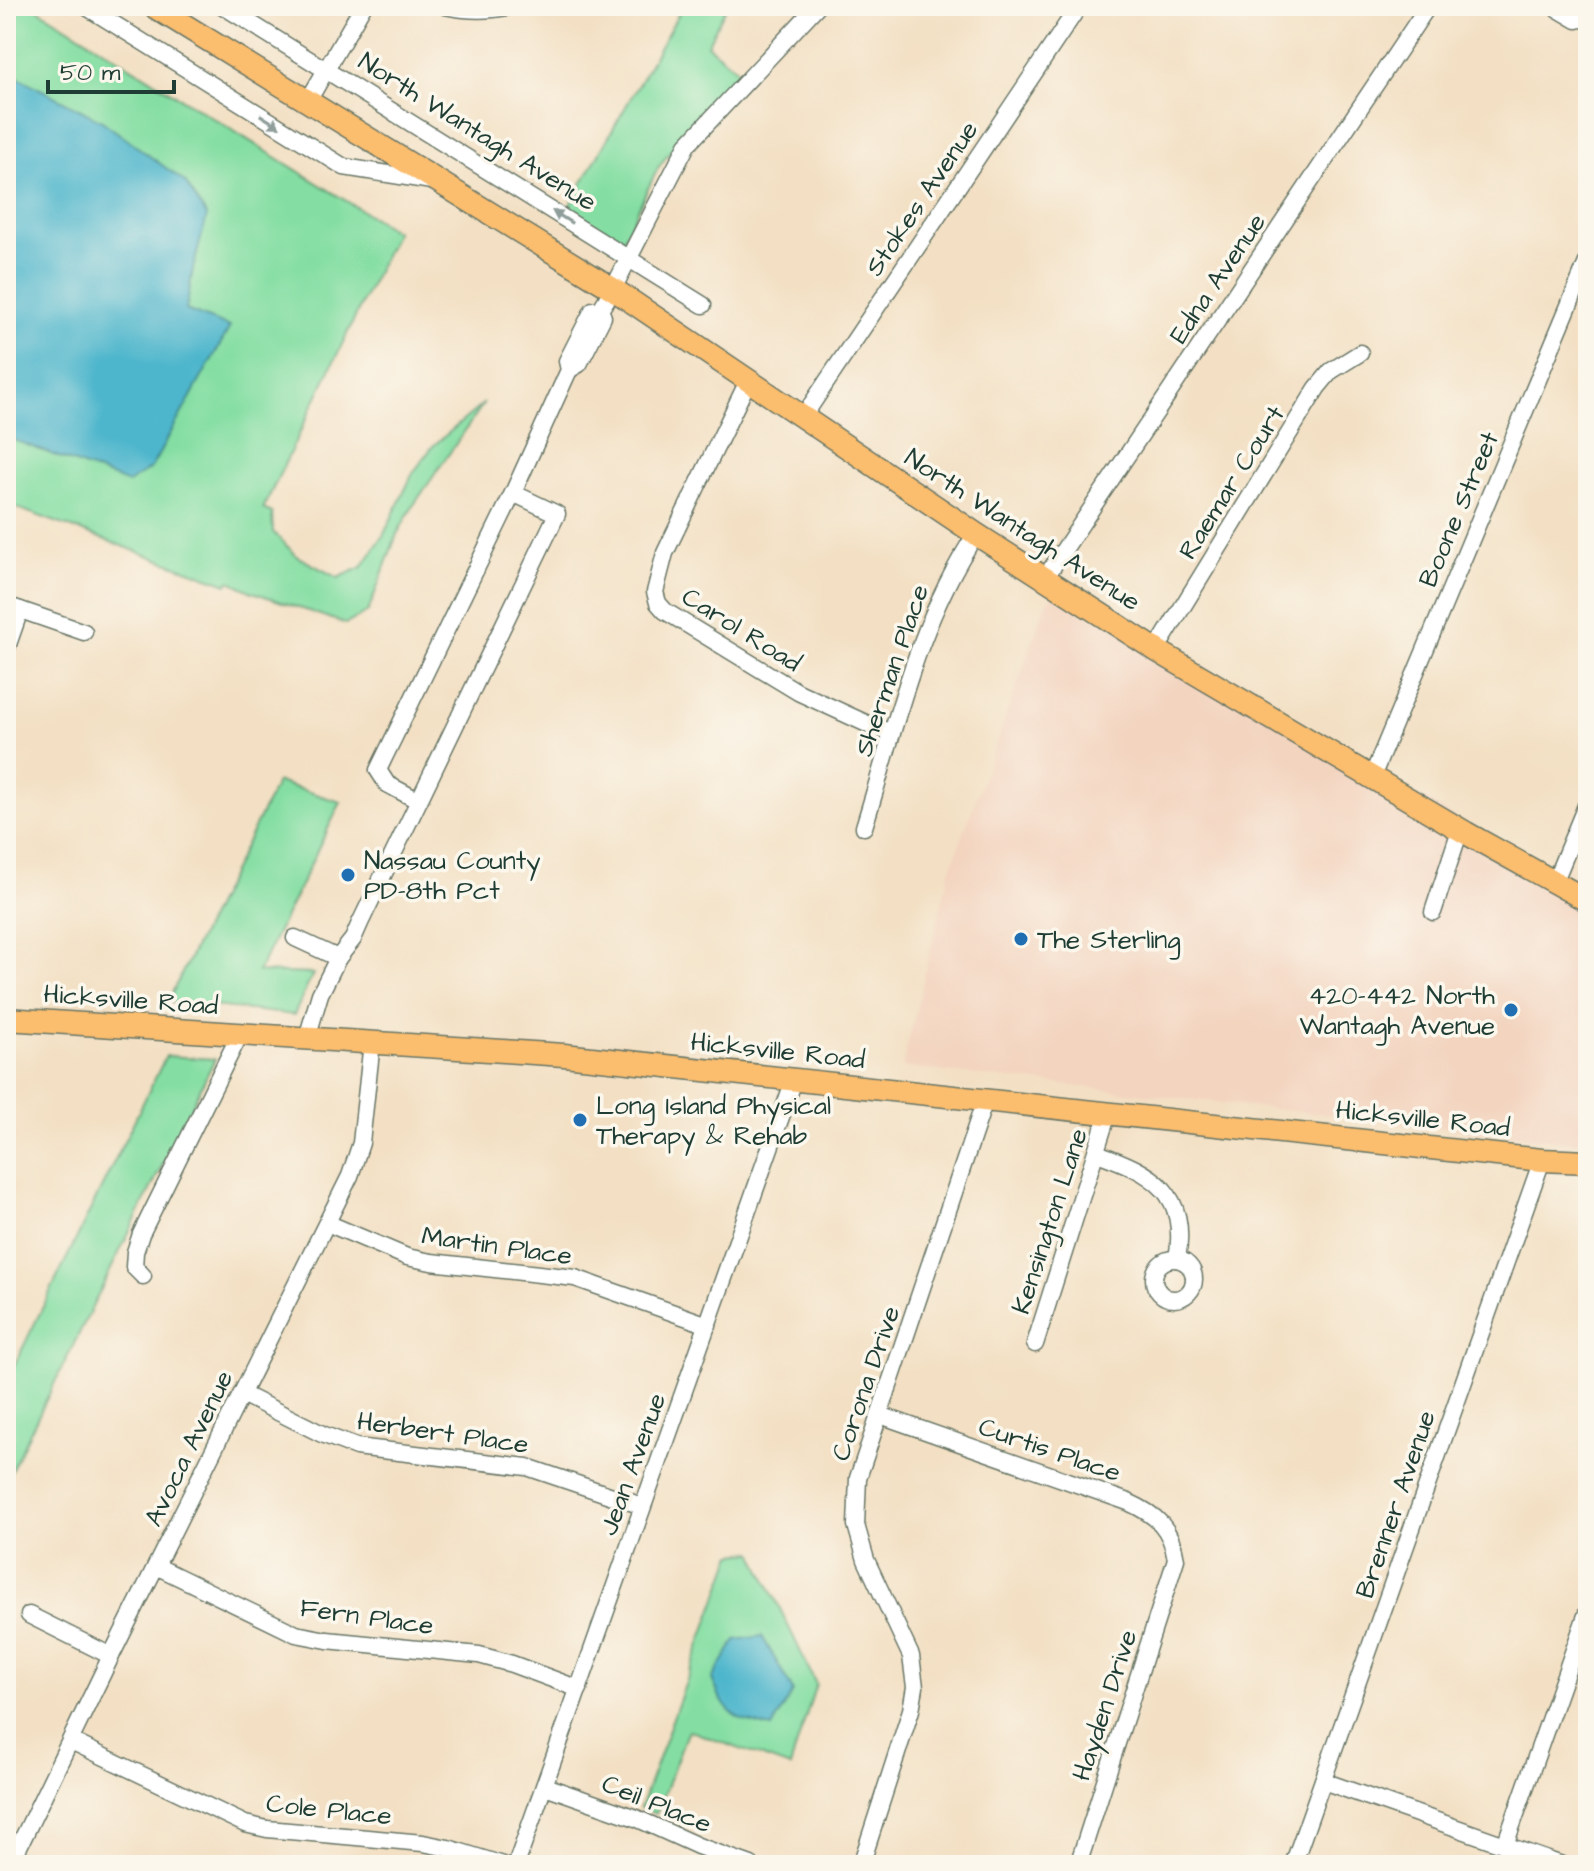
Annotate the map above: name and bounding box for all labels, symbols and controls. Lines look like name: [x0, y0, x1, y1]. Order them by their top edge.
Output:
scale bar: [48, 44, 174, 94]
street label: North Wantagh Avenue: [350, 44, 603, 222]
text: 50 m: [60, 56, 121, 90]
one-way arrow: [259, 114, 281, 128]
street label: Stokes Avenue: [857, 114, 987, 283]
street label: Edna Avenue: [1161, 206, 1275, 351]
one-way arrow: [551, 210, 573, 224]
street label: Raemar Court: [1170, 398, 1294, 566]
street label: Boone Street: [1410, 426, 1508, 593]
street label: North Wantagh Avenue: [896, 440, 1147, 621]
street label: Carol Road: [675, 579, 808, 681]
street label: Sherman Place: [846, 580, 938, 761]
place label: Nassau County PD-8th Pct: [364, 843, 541, 909]
marker: Nassau County PD-8th Pct: [339, 866, 357, 884]
place label: The Sterling: [1037, 922, 1181, 960]
marker: The Sterling: [1012, 930, 1030, 948]
street label: Hicksville Road: [42, 976, 219, 1024]
place label: 420-442 North Wantagh Avenue: [1299, 978, 1495, 1046]
marker: 420-442 North Wantagh Avenue: [1502, 1001, 1520, 1019]
street label: Hicksville Road: [689, 1024, 867, 1078]
place label: Long Island Physical Therapy & Rehab: [596, 1088, 831, 1156]
street label: Hicksville Road: [1334, 1092, 1512, 1146]
marker: Long Island Physical Therapy & Rehab: [571, 1111, 589, 1129]
street label: Kensington Lane: [1003, 1124, 1099, 1319]
street label: Martin Place: [419, 1218, 574, 1274]
street label: Corona Drive: [823, 1301, 909, 1465]
street label: Avoca Avenue: [136, 1364, 242, 1532]
street label: Jean Avenue: [591, 1388, 675, 1540]
street label: Herbert Place: [355, 1403, 531, 1463]
street label: Brenner Avenue: [1347, 1406, 1445, 1603]
street label: Curtis Place: [974, 1409, 1126, 1491]
street label: Fern Place: [298, 1590, 436, 1644]
street label: Hayden Drive: [1064, 1625, 1148, 1786]
street label: Ceil Place: [596, 1766, 717, 1842]
street label: Cole Place: [264, 1786, 393, 1834]

